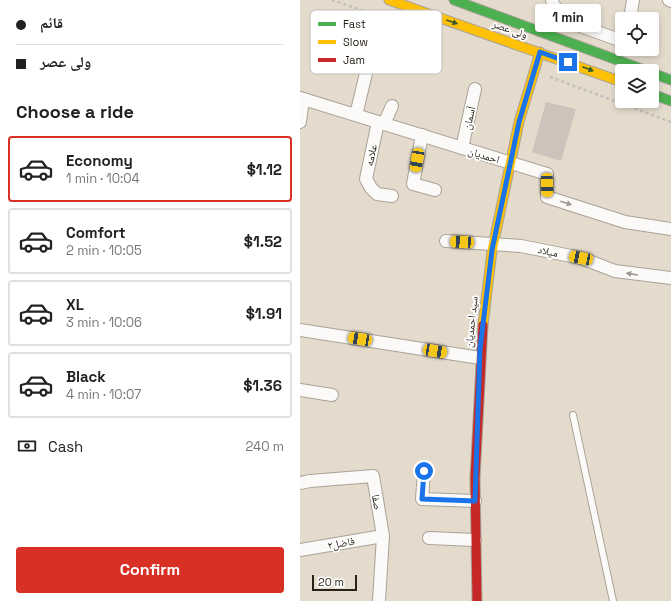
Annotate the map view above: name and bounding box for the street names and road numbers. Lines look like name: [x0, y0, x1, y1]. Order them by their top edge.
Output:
street label: ولی عصر: [490, 16, 529, 42]
street label: آسمان: [460, 105, 479, 131]
street label: علامه: [362, 142, 380, 167]
street label: احمدیان: [466, 144, 502, 166]
street label: میلاد: [537, 242, 559, 260]
street label: سید احمدیان: [461, 296, 481, 348]
street label: صفا: [369, 493, 385, 511]
street label: فاضل۲: [326, 534, 356, 552]

